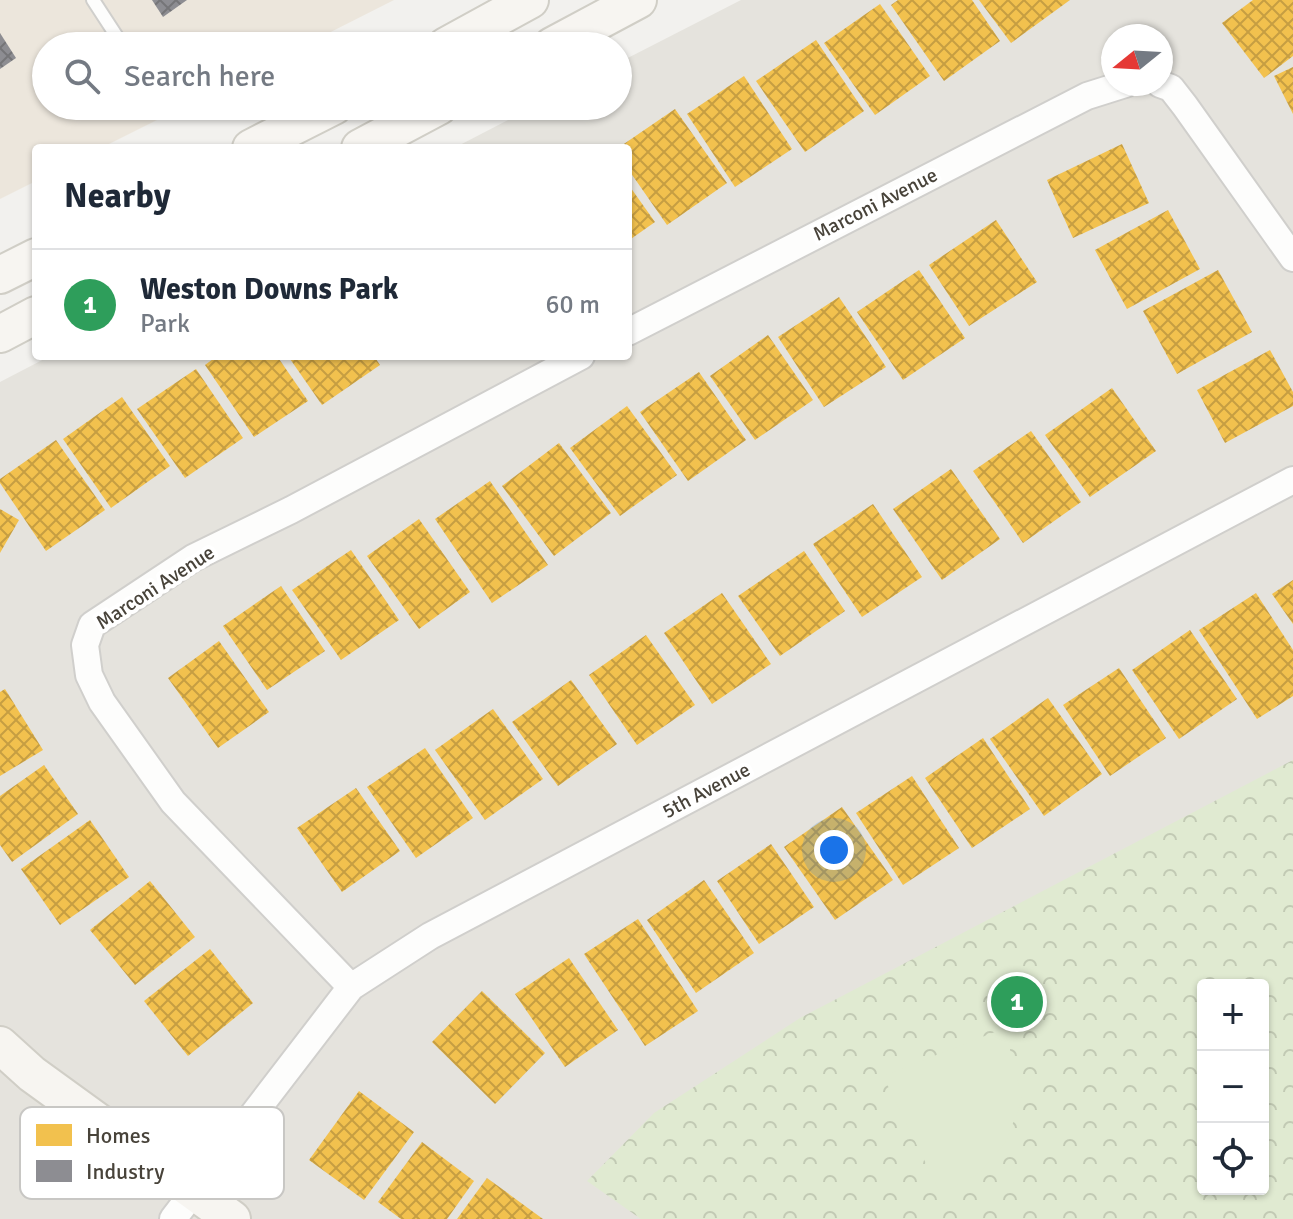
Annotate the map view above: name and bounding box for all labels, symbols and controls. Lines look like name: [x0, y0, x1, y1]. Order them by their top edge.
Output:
north arrow: [1101, 24, 1173, 96]
search box: [32, 32, 632, 120]
icon: search: [60, 54, 104, 98]
text: Search here: [124, 58, 275, 95]
street label: Marconi Avenue: [809, 162, 942, 247]
text: Nearby: [64, 175, 171, 217]
text: Weston Downs Park: [140, 271, 399, 308]
text: 1: [83, 289, 97, 321]
text: 60 m: [545, 289, 600, 321]
text: Park: [140, 308, 190, 340]
street label: Marconi Avenue: [91, 540, 219, 635]
street label: 5th Avenue: [658, 757, 754, 824]
your location: [814, 830, 854, 870]
pin: 1: [991, 972, 1043, 1032]
map controls: [1197, 979, 1269, 1195]
button: +: [1197, 979, 1269, 1051]
button: −: [1197, 1051, 1269, 1123]
legend: [20, 1107, 284, 1199]
text: Homes: [86, 1122, 150, 1149]
button: locate: [1197, 1123, 1269, 1195]
text: Industry: [86, 1158, 165, 1185]

